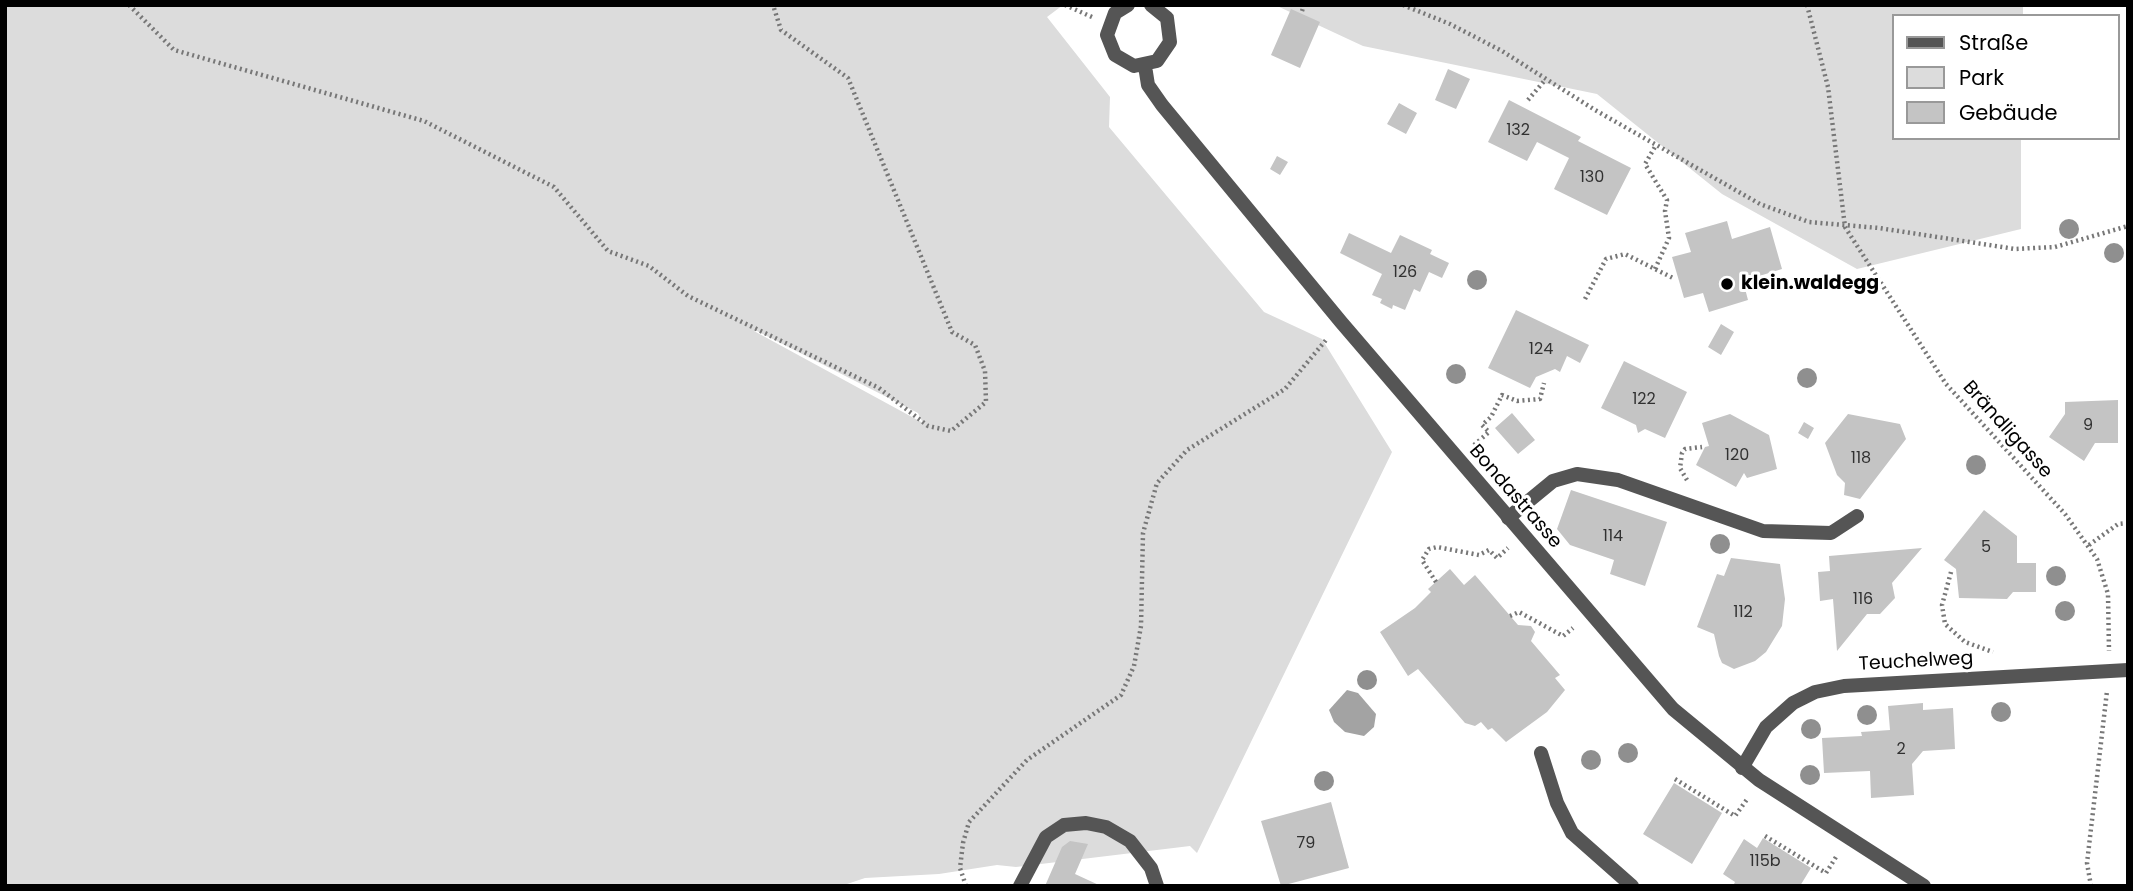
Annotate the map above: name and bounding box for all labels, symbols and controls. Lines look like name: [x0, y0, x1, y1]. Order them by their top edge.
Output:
legend: [1892, 14, 2119, 140]
text: Straße: [1959, 28, 2028, 57]
text: Park: [1959, 63, 2004, 92]
text: Gebäude: [1959, 98, 2057, 127]
house number: 132: [1506, 121, 1530, 141]
house number: 130: [1580, 168, 1604, 188]
house number: 126: [1393, 263, 1417, 283]
place label: klein.waldegg: [1741, 273, 1879, 295]
marker: klein.waldegg: [1719, 276, 1735, 292]
house number: 124: [1529, 340, 1553, 360]
street label: Brändligasse: [1957, 377, 2057, 483]
house number: 122: [1632, 390, 1656, 410]
house number: 9: [2083, 416, 2093, 436]
street label: Bondastrasse: [1464, 440, 1566, 554]
house number: 120: [1725, 446, 1749, 466]
house number: 118: [1851, 449, 1871, 469]
house number: 114: [1603, 527, 1623, 547]
house number: 5: [1981, 538, 1991, 558]
house number: 116: [1853, 590, 1873, 610]
house number: 112: [1733, 603, 1753, 623]
street label: Teuchelweg: [1858, 648, 1974, 676]
house number: 2: [1896, 740, 1906, 760]
house number: 79: [1297, 834, 1315, 854]
house number: 115b: [1749, 852, 1781, 872]

